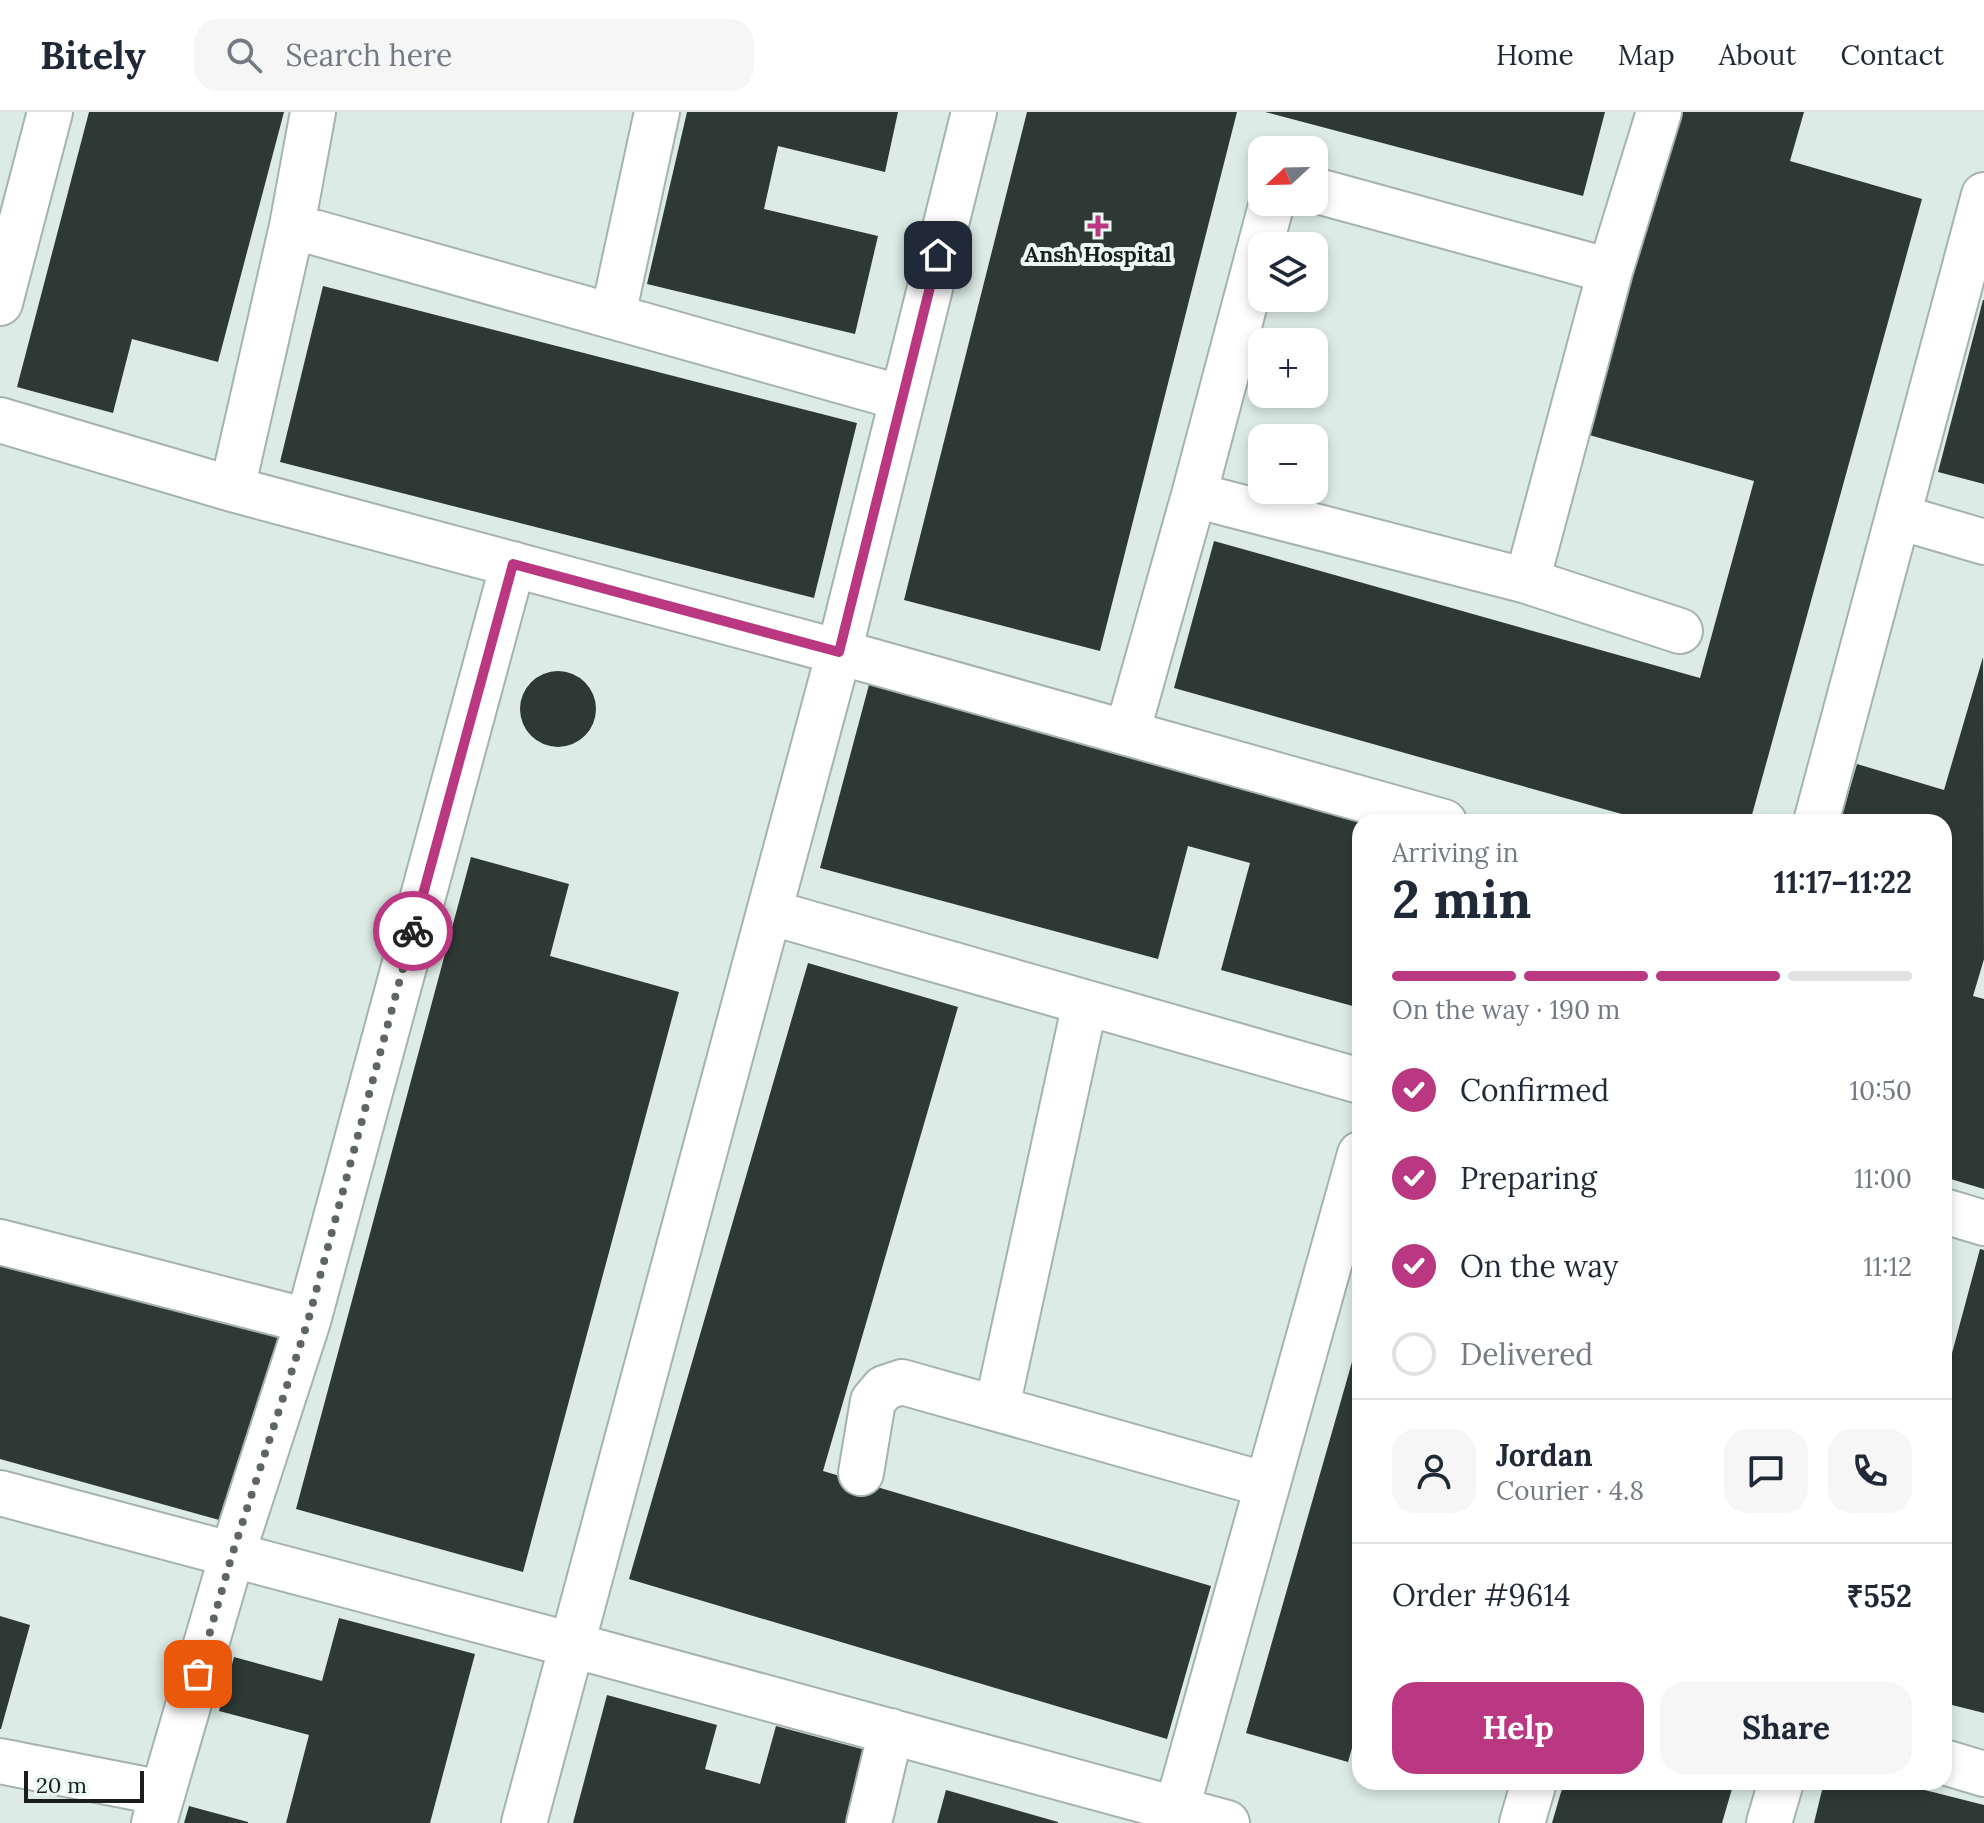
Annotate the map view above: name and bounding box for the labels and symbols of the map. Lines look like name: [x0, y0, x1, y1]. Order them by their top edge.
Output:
north arrow: [1248, 136, 1328, 216]
marker: Ansh Hospital: [1087, 215, 1109, 237]
pin: [904, 221, 972, 289]
place label: Ansh Hospital: [1025, 240, 1172, 268]
courier: [373, 891, 453, 971]
pin: [164, 1640, 232, 1708]
scale bar: [24, 1767, 144, 1803]

